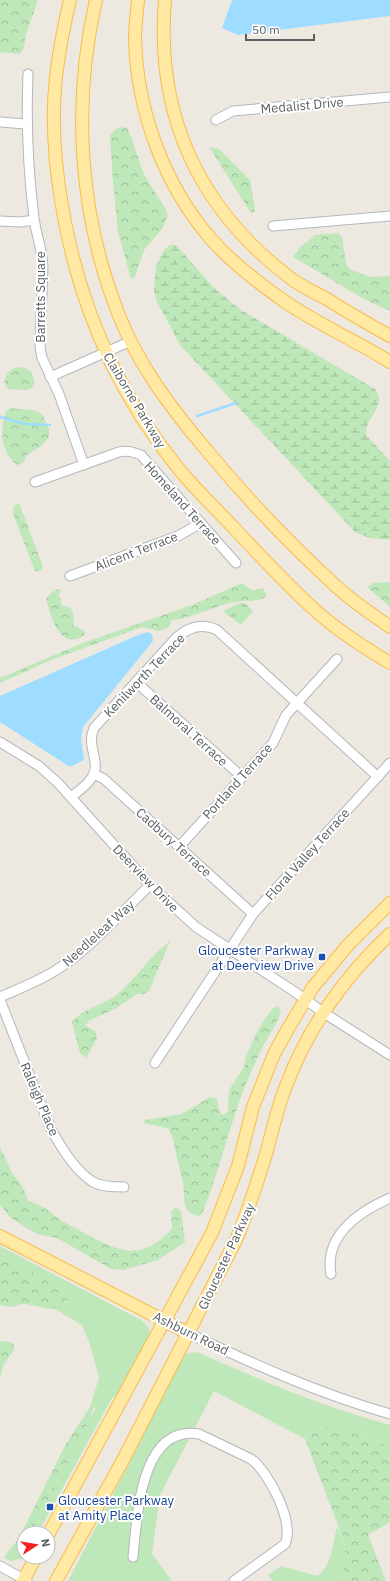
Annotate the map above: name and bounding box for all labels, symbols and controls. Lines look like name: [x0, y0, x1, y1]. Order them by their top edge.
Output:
scale bar: [246, 16, 314, 42]
text: 50 m: [252, 22, 280, 37]
street label: Medalist Drive: [260, 93, 344, 118]
street label: Barretts Square: [32, 251, 49, 343]
street label: Claiborne Parkway: [99, 349, 170, 452]
street label: Homeland Terrace: [140, 458, 225, 549]
street label: Alicent Terrace: [92, 528, 180, 575]
street label: Kenilworth Terrace: [100, 630, 189, 721]
street label: Balmoral Terrace: [146, 691, 231, 770]
street label: Portland Terrace: [199, 740, 276, 823]
street label: Cadbury Terrace: [132, 804, 215, 881]
street label: Floral Valley Terrace: [262, 805, 353, 904]
street label: Deerview Drive: [109, 841, 182, 916]
street label: Needleleaf Way: [59, 896, 138, 970]
place label: Gloucester Parkway at Deerview Drive: [198, 942, 315, 974]
marker: Gloucester Parkway at Deerview Drive: [317, 952, 327, 962]
street label: Raleigh Place: [16, 1060, 63, 1139]
street label: Gloucester Parkway: [194, 1200, 259, 1312]
street label: Ashburn Road: [150, 1308, 231, 1359]
place label: Gloucester Parkway at Amity Place: [58, 1492, 175, 1524]
marker: Gloucester Parkway at Amity Place: [45, 1502, 55, 1512]
north arrow: [16, 1525, 56, 1565]
text: N: [38, 1538, 53, 1548]

